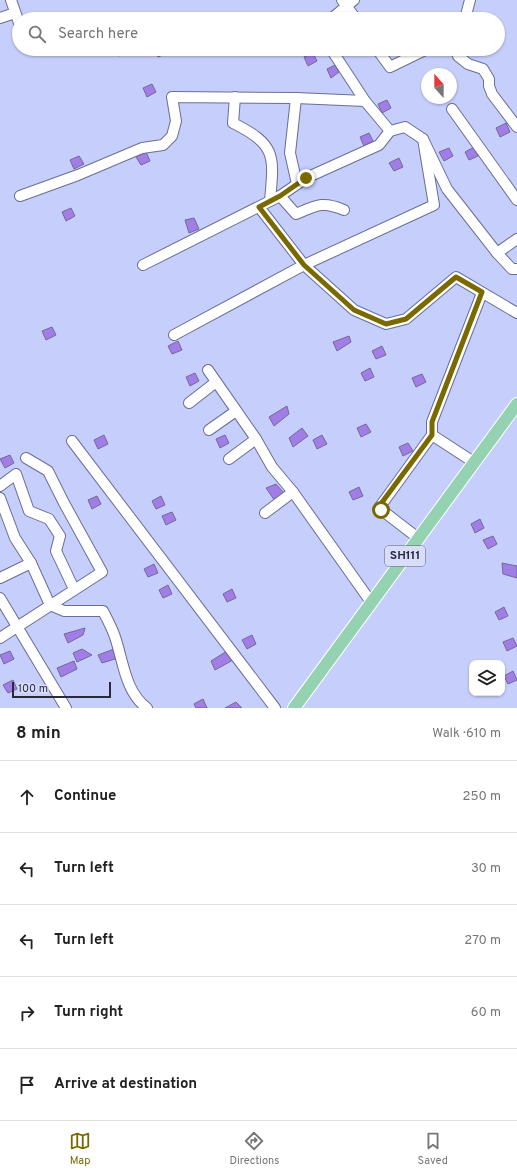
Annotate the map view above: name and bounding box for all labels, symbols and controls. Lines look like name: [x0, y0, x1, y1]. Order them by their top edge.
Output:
search box: [12, 12, 505, 56]
icon: search: [26, 23, 48, 45]
text: Search here: [58, 25, 138, 44]
north arrow: [421, 68, 457, 104]
route end: [297, 169, 315, 187]
route start: [372, 501, 390, 519]
road number: SH111: [385, 546, 425, 566]
map controls: [469, 660, 505, 696]
button: layers: [469, 660, 505, 696]
scale bar: [12, 680, 111, 699]
text: 100 m: [18, 682, 48, 696]
text: 8 min: [16, 723, 61, 745]
text: Walk · 610 m: [432, 726, 501, 742]
icon: ahead: [16, 786, 38, 808]
text: Continue: [54, 787, 116, 806]
text: 250 m: [463, 789, 501, 805]
icon: left: [16, 858, 38, 880]
text: Turn left: [54, 859, 114, 878]
text: 30 m: [471, 861, 501, 877]
icon: left: [16, 930, 38, 952]
text: Turn left: [54, 931, 114, 950]
text: 270 m: [464, 933, 501, 949]
icon: right: [16, 1002, 38, 1024]
text: Turn right: [54, 1003, 123, 1022]
text: 60 m: [471, 1005, 501, 1021]
icon: arrive: [16, 1074, 38, 1096]
text: Arrive at destination: [54, 1075, 197, 1094]
tab: Map: [69, 1130, 91, 1168]
tab: Directions: [229, 1130, 279, 1168]
tab: Saved: [418, 1130, 448, 1168]

